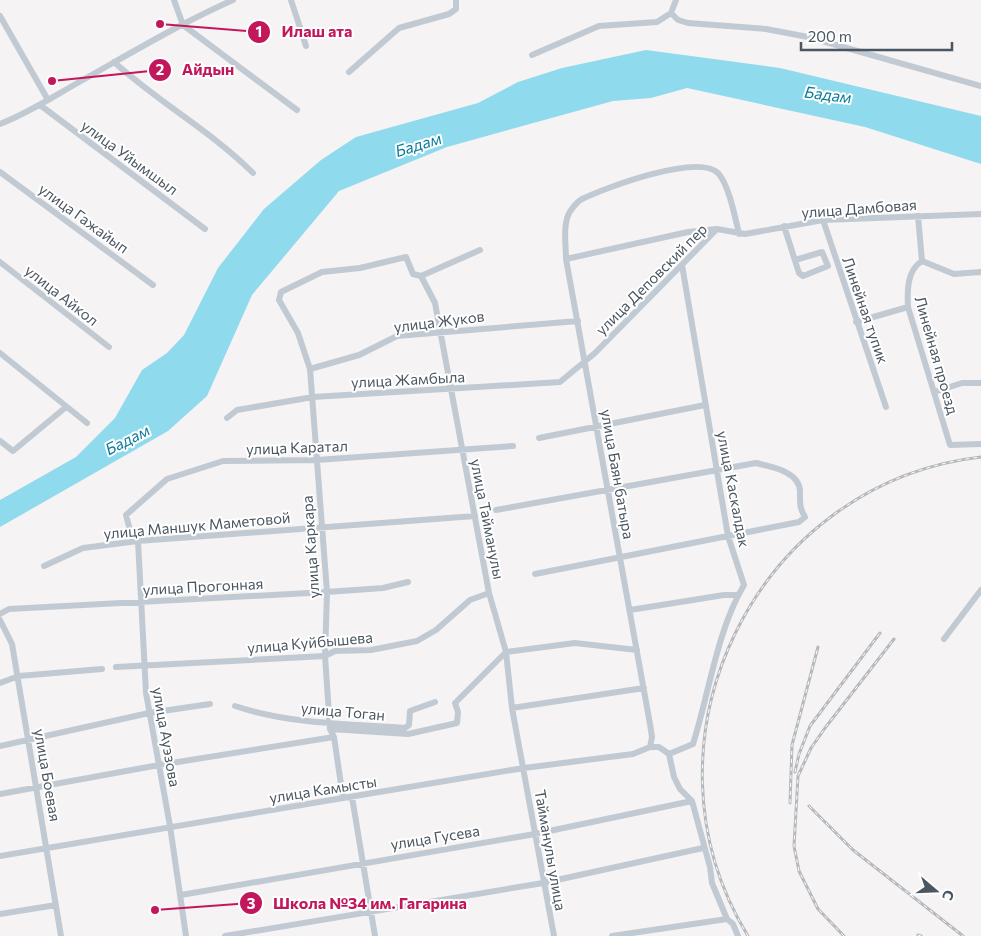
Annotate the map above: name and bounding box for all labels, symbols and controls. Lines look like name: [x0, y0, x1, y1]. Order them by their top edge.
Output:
callout: Илаш ата: [246, 16, 362, 47]
scale bar: [801, 20, 952, 52]
text: Илаш ата: [282, 21, 352, 40]
text: 1: [256, 22, 262, 40]
text: 200 m: [808, 27, 852, 45]
callout: Айдын: [147, 54, 245, 85]
text: Айдын: [182, 59, 234, 78]
text: 2: [156, 60, 164, 78]
water label: Бадам: [803, 82, 853, 106]
street label: улица Уйымшыл: [78, 116, 182, 198]
water label: Бадам: [393, 128, 443, 160]
street label: улица Гажайып: [36, 179, 132, 257]
street label: улица Дамбовая: [801, 195, 917, 221]
street label: улица Деповский пер: [592, 220, 710, 338]
street label: Линейная тупик: [839, 254, 893, 366]
street label: улица Айкол: [22, 261, 102, 329]
street label: Линейная проезд: [912, 294, 963, 416]
street label: улица Жуков: [393, 307, 485, 335]
street label: улица Жамбыла: [350, 367, 466, 391]
street label: улица Баян батыра: [598, 408, 638, 540]
water label: Бадам: [102, 420, 152, 458]
street label: улица Каскалдак: [714, 429, 754, 549]
street label: улица Каратал: [246, 436, 348, 458]
street label: улица Тайманулы: [467, 457, 509, 581]
street label: улица Каркара: [297, 495, 323, 599]
street label: улица Маншук Маметовой: [103, 508, 291, 542]
street label: улица Прогонная: [142, 574, 264, 598]
street label: улица Куйбышева: [247, 628, 373, 656]
street label: улица Ауэзова: [149, 686, 185, 788]
street label: улица Тоган: [300, 698, 386, 724]
street label: улица Боевая: [31, 727, 65, 823]
street label: улица Камысты: [268, 772, 378, 806]
street label: Тайманулы улица: [532, 788, 570, 912]
street label: улица Гусева: [389, 821, 481, 853]
north arrow: [911, 866, 961, 916]
callout: Школа №34 им. Гагарина: [238, 888, 477, 919]
text: С: [939, 888, 958, 903]
text: Школа №34 им. Гагарина: [273, 893, 467, 912]
text: 3: [247, 894, 256, 912]

